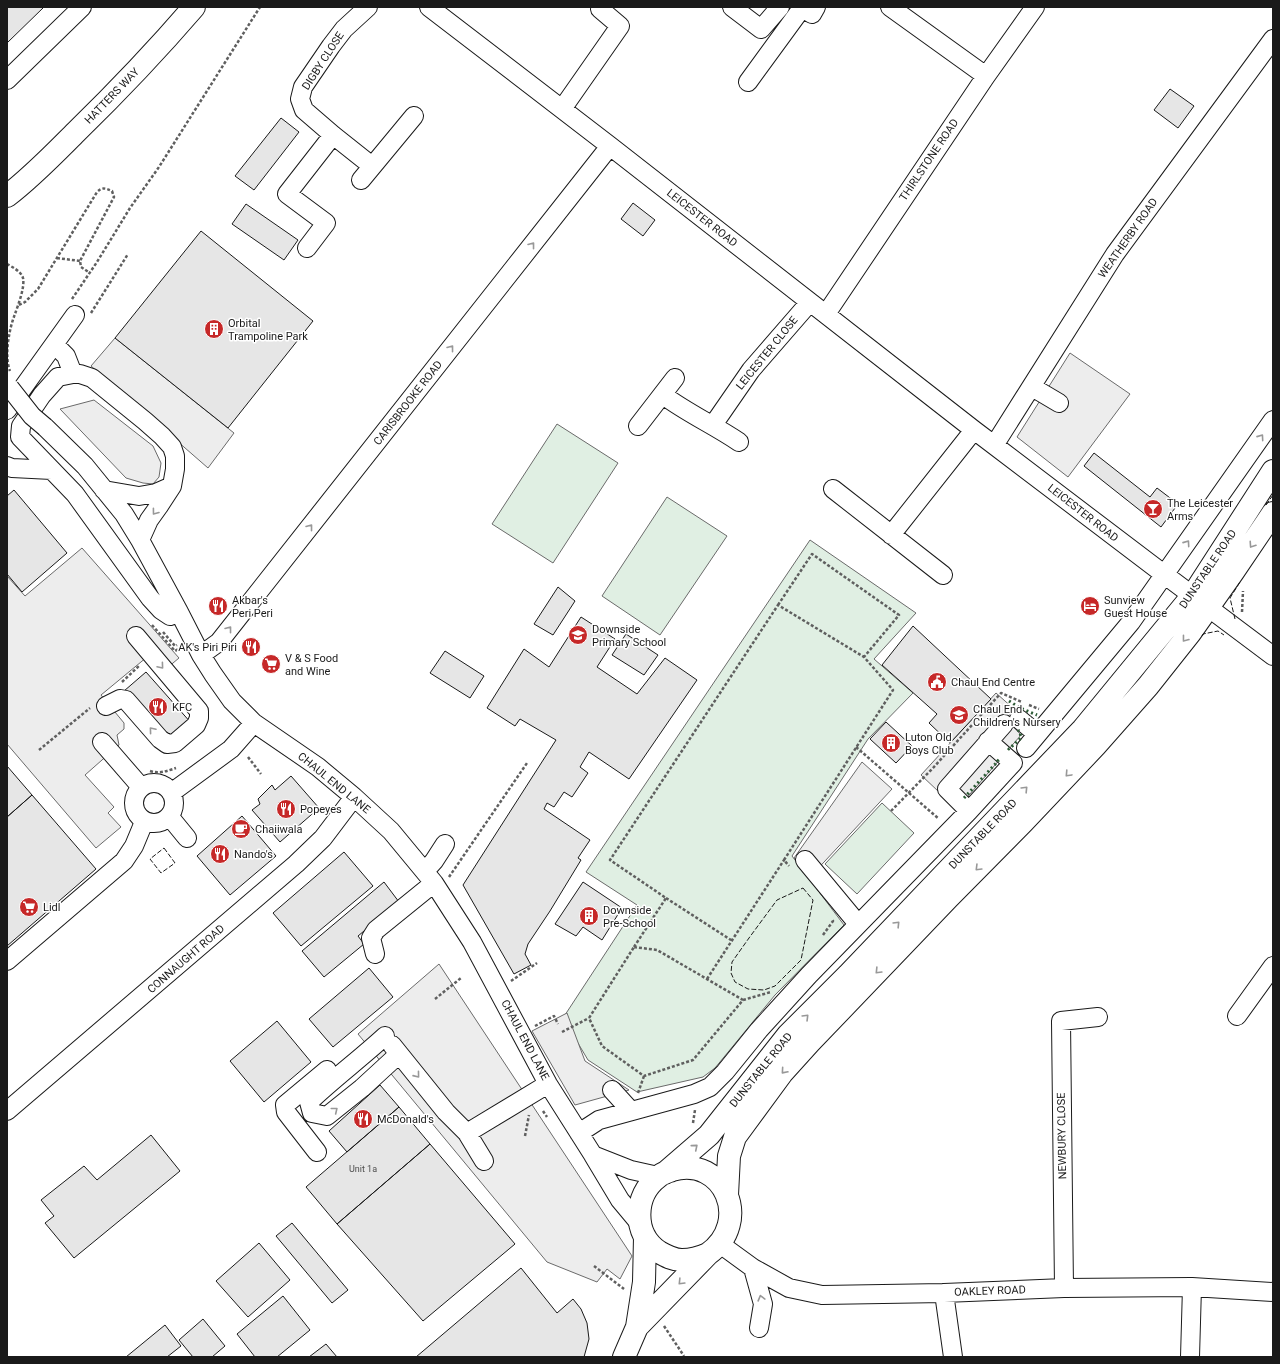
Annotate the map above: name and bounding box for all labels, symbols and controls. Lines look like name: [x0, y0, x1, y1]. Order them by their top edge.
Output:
street label: DIGBY CLOSE: [299, 29, 347, 93]
street label: HATTERS WAY: [82, 65, 142, 127]
street label: THIRLSTONE ROAD: [897, 117, 961, 203]
street label: LEICESTER ROAD: [664, 186, 740, 250]
street label: WEATHERBY ROAD: [1096, 196, 1160, 280]
one-way arrow: [527, 243, 534, 250]
street label: LEICESTER CLOSE: [733, 314, 801, 392]
place label: Orbital Trampoline Park: [228, 317, 308, 343]
building icon: Orbital Trampoline Park: [203, 318, 225, 340]
one-way arrow: [446, 345, 453, 352]
street label: CARISBROOKE ROAD: [371, 358, 445, 448]
one-way arrow: [1256, 434, 1264, 441]
street label: LEICESTER ROAD: [1045, 481, 1121, 545]
place label: The Leicester Arms: [1167, 497, 1233, 523]
bar icon: The Leicester Arms: [1142, 498, 1164, 520]
one-way arrow: [153, 508, 160, 515]
one-way arrow: [305, 524, 312, 531]
street label: DUNSTABLE ROAD: [1177, 527, 1239, 611]
one-way arrow: [1182, 541, 1189, 548]
one-way arrow: [1250, 541, 1257, 548]
place label: Akbar's Peri Peri: [232, 594, 273, 620]
place label: Sunview Guest House: [1104, 594, 1167, 620]
restaurant icon: Akbar's Peri Peri: [207, 595, 229, 617]
hotel icon: Sunview Guest House: [1079, 595, 1101, 617]
place label: Downside Primary School: [592, 623, 666, 649]
school or university icon: Downside Primary School: [567, 624, 589, 646]
one-way arrow: [225, 626, 232, 633]
one-way arrow: [1183, 635, 1190, 642]
restaurant icon: AK's Piri Piri: [240, 636, 262, 658]
place label: AK's Piri Piri: [178, 641, 237, 654]
place label: V & S Food and Wine: [285, 652, 338, 678]
supermarket icon: V & S Food and Wine: [260, 653, 282, 675]
one-way arrow: [156, 661, 163, 669]
public building icon: Chaul End Centre: [926, 671, 948, 693]
place label: Chaul End Centre: [951, 676, 1035, 689]
restaurant icon: KFC: [147, 696, 169, 718]
place label: KFC: [172, 701, 192, 714]
place label: Chaul End Children's Nursery: [973, 703, 1062, 729]
school or university icon: Chaul End Children's Nursery: [948, 704, 970, 726]
one-way arrow: [149, 727, 156, 734]
place label: Luton Old Boys Club: [905, 731, 954, 757]
building icon: Luton Old Boys Club: [880, 732, 902, 754]
street label: CHAUL END LANE: [295, 750, 373, 816]
one-way arrow: [1065, 769, 1073, 777]
one-way arrow: [1021, 786, 1028, 794]
street label: DUNSTABLE ROAD: [946, 796, 1020, 872]
restaurant icon: Popeyes: [275, 798, 297, 820]
place label: Popeyes: [300, 803, 342, 816]
cafe icon: Chaiiwala: [230, 818, 252, 840]
place label: Chaiiwala: [255, 823, 302, 836]
restaurant icon: Nando's: [209, 843, 231, 865]
place label: Nando's: [234, 848, 273, 861]
one-way arrow: [975, 863, 983, 871]
supermarket icon: Lidl: [18, 896, 40, 918]
place label: Lidl: [43, 901, 60, 914]
place label: Downside Pre-School: [603, 904, 656, 930]
building icon: Downside Pre-School: [578, 905, 600, 927]
one-way arrow: [892, 921, 900, 929]
street label: CONNAUGHT ROAD: [145, 922, 227, 996]
one-way arrow: [875, 966, 882, 974]
street label: CHAUL END LANE: [498, 998, 552, 1082]
one-way arrow: [801, 1014, 809, 1022]
street label: DUNSTABLE ROAD: [727, 1030, 795, 1110]
one-way arrow: [782, 1066, 789, 1073]
one-way arrow: [412, 1070, 419, 1077]
street label: NEWBURY CLOSE: [1055, 1092, 1069, 1180]
one-way arrow: [330, 1108, 337, 1115]
restaurant icon: McDonald's: [352, 1108, 374, 1130]
place label: McDonald's: [377, 1113, 434, 1126]
one-way arrow: [690, 1145, 698, 1152]
house number: Unit 1a: [349, 1164, 377, 1174]
one-way arrow: [678, 1277, 686, 1285]
street label: OAKLEY ROAD: [954, 1283, 1026, 1299]
one-way arrow: [757, 1294, 766, 1301]

